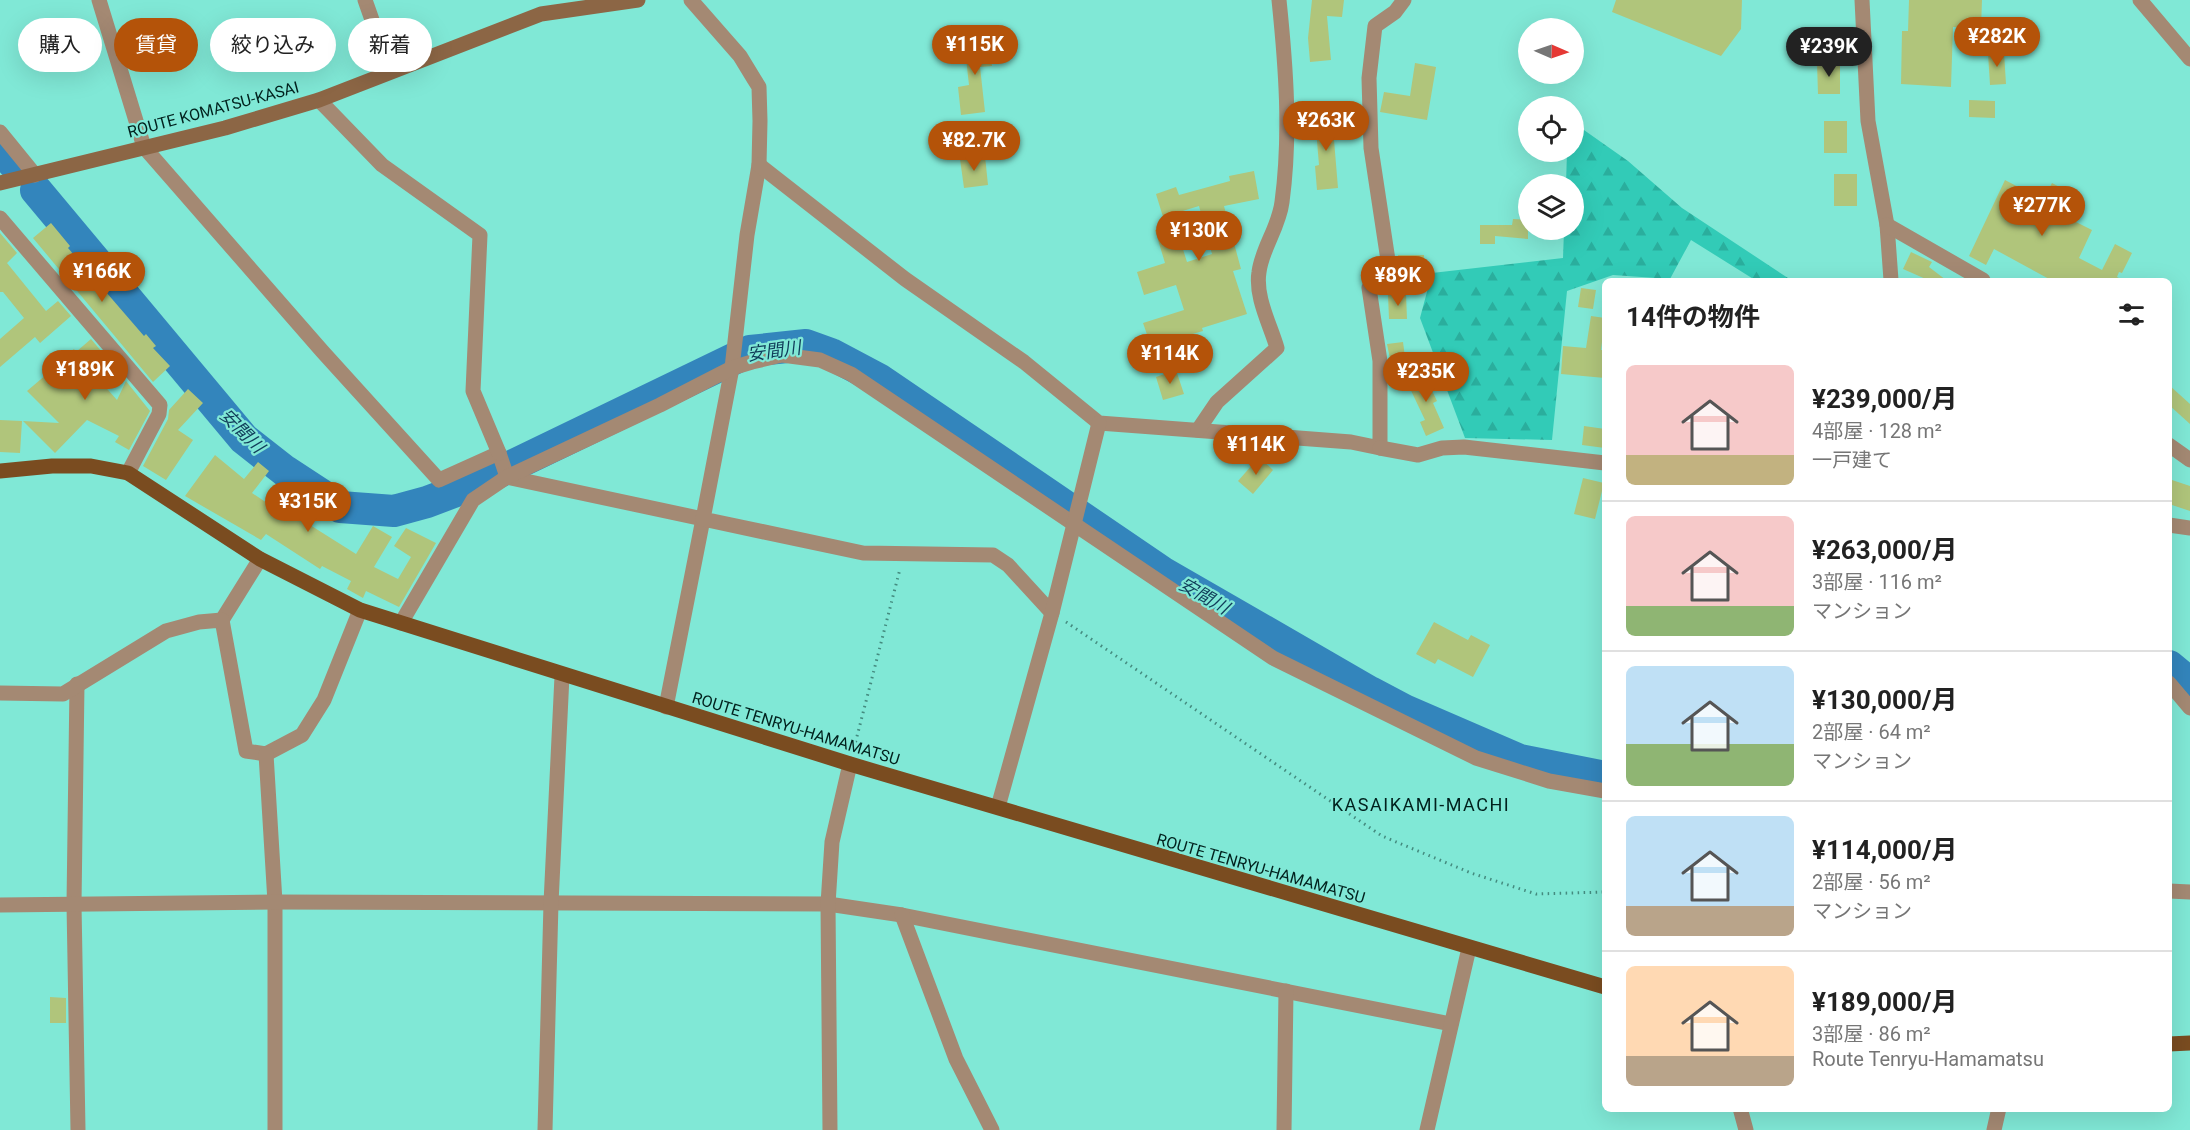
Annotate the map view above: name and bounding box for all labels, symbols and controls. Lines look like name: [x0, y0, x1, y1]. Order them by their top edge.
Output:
pin: ¥282K: [1955, 17, 2039, 68]
chip: 購入: [18, 18, 102, 72]
chip: 賃貸: [114, 18, 198, 72]
chip: 絞り込み: [210, 18, 336, 72]
chip: 新着: [348, 18, 432, 72]
north arrow: [1518, 18, 1584, 84]
map controls: [1518, 18, 1584, 240]
text: ¥282K: [1968, 24, 2026, 48]
pin: ¥115K: [933, 25, 1017, 76]
pin: ¥239K: [1787, 27, 1871, 78]
text: ¥115K: [946, 32, 1004, 56]
text: ¥239K: [1800, 34, 1858, 58]
street label: ROUTE KOMATSU-KASAI: [125, 77, 301, 142]
button: locate: [1518, 96, 1584, 162]
pin: ¥263K: [1284, 101, 1368, 152]
text: ¥263K: [1297, 108, 1355, 132]
pin: ¥82.7K: [925, 121, 1023, 172]
text: ¥82.7K: [942, 128, 1006, 152]
button: layers: [1518, 174, 1584, 240]
pin: ¥277K: [2000, 186, 2084, 237]
text: ¥277K: [2013, 193, 2071, 217]
pin: ¥130K: [1157, 211, 1241, 262]
text: ¥130K: [1170, 218, 1228, 242]
pin: ¥166K: [60, 252, 144, 303]
pin: ¥89K: [1362, 256, 1434, 307]
text: ¥166K: [73, 259, 131, 283]
text: ¥89K: [1375, 263, 1421, 287]
icon: filters: [2115, 298, 2148, 331]
text: 14件の物件: [1626, 302, 1760, 332]
pin: ¥114K: [1128, 334, 1212, 385]
water label: 安間川: [746, 336, 804, 365]
text: ¥114K: [1141, 341, 1199, 365]
pin: ¥189K: [43, 350, 127, 401]
pin: ¥235K: [1384, 352, 1468, 403]
text: ¥189K: [56, 357, 114, 381]
text: ¥235K: [1397, 359, 1455, 383]
text: ¥239,000/月: [1812, 384, 1958, 414]
icon: home: [1674, 389, 1746, 461]
water label: 安間川: [216, 404, 270, 459]
text: 4部屋 · 128 m²: [1812, 419, 1942, 443]
pin: ¥114K: [1214, 425, 1298, 476]
text: ¥114K: [1227, 432, 1285, 456]
text: 一戸建て: [1812, 448, 1892, 472]
pin: ¥315K: [266, 482, 350, 533]
text: ¥315K: [279, 489, 337, 513]
text: ¥263,000/月: [1812, 535, 1958, 565]
icon: home: [1674, 540, 1746, 612]
text: 3部屋 · 116 m²: [1812, 570, 1942, 594]
water label: 安間川: [1176, 573, 1235, 619]
text: マンション: [1812, 599, 1912, 623]
text: ¥130,000/月: [1812, 685, 1958, 715]
street label: ROUTE TENRYU-HAMAMATSU: [690, 688, 902, 769]
icon: home: [1674, 690, 1746, 762]
text: 2部屋 · 64 m²: [1812, 720, 1931, 744]
text: マンション: [1812, 749, 1912, 773]
district label: KASAIKAMI-MACHI: [1332, 794, 1510, 815]
street label: ROUTE TENRYU-HAMAMATSU: [1154, 830, 1367, 907]
text: ¥114,000/月: [1812, 835, 1958, 865]
icon: home: [1674, 840, 1746, 912]
text: 2部屋 · 56 m²: [1812, 870, 1931, 894]
text: マンション: [1812, 899, 1912, 923]
text: ¥189,000/月: [1812, 987, 1958, 1017]
icon: home: [1674, 990, 1746, 1062]
text: 3部屋 · 86 m²: [1812, 1022, 1931, 1046]
text: Route Tenryu-Hamamatsu: [1812, 1047, 2044, 1071]

